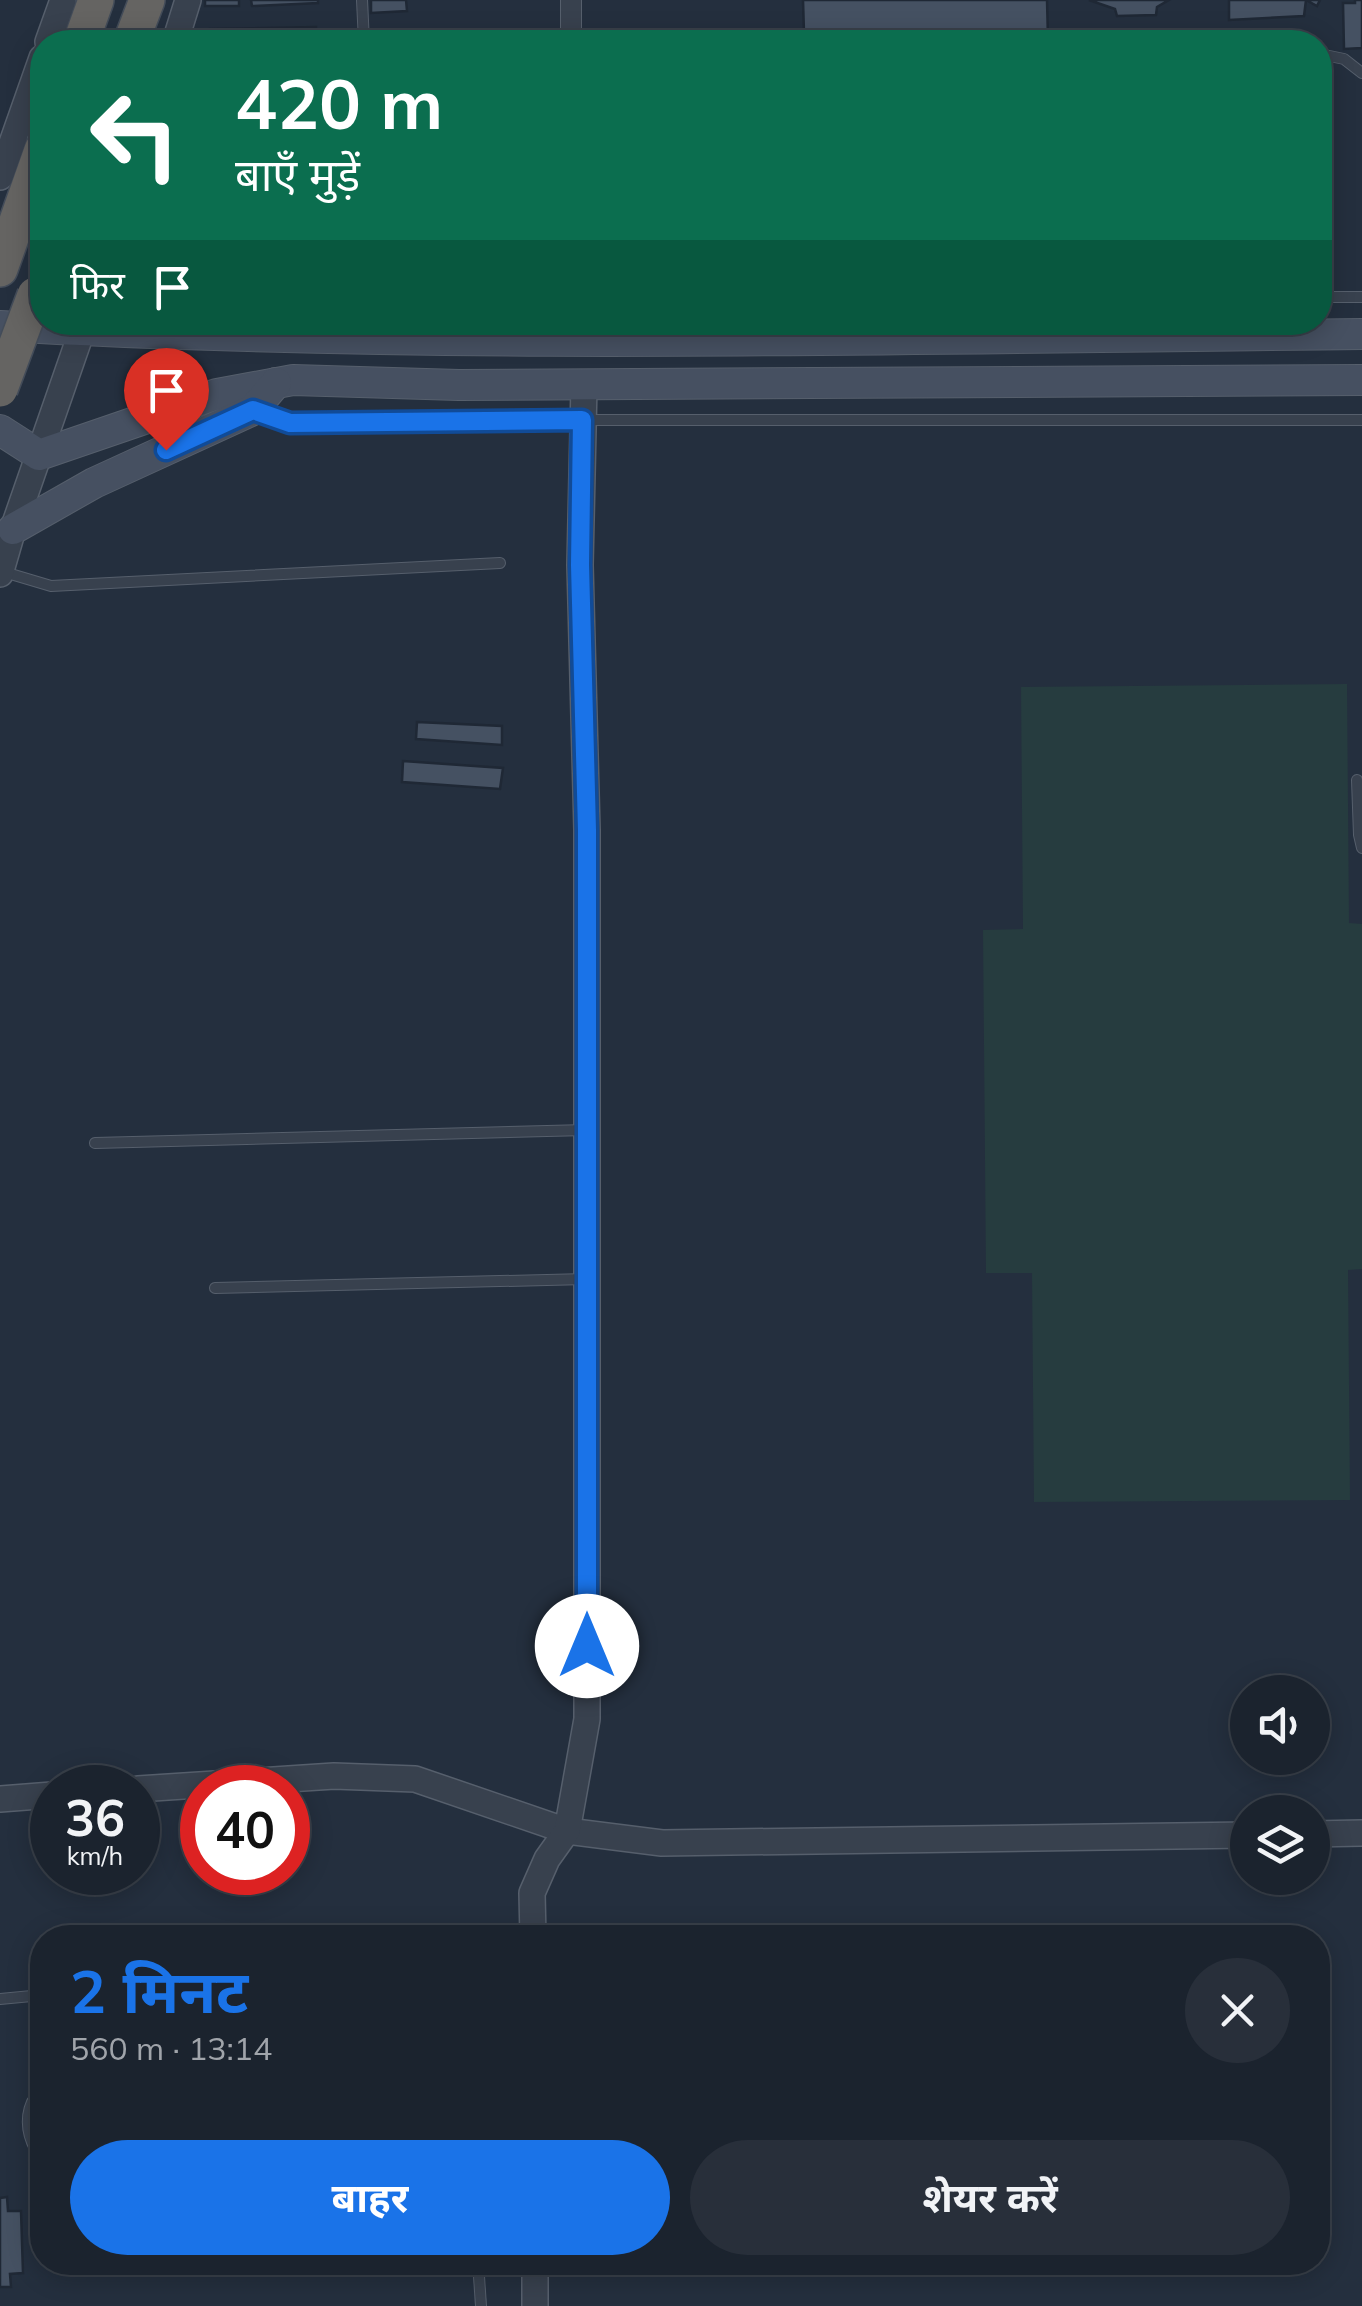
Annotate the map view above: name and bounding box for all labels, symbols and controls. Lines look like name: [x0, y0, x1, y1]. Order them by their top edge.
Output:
text: 420 m: [235, 59, 443, 147]
icon: left: [70, 70, 200, 200]
text: बाएँ मुड़ें: [235, 146, 360, 202]
icon: arrive: [145, 260, 200, 315]
text: फिर: [70, 261, 125, 309]
pin: [124, 348, 209, 451]
icon: arrive: [139, 363, 194, 418]
position arrow: [535, 1594, 639, 1698]
map controls: [1230, 1675, 1330, 1895]
button: sound: [1230, 1675, 1330, 1775]
speed limit sign: 40: [180, 1765, 310, 1895]
text: 36: [65, 1786, 125, 1849]
button: layers: [1230, 1795, 1330, 1895]
text: km/h: [67, 1840, 123, 1871]
text: 2 मिनट: [70, 1953, 248, 2028]
button: close: [1185, 1958, 1290, 2063]
text: 560 m · 13:14: [70, 2028, 272, 2068]
button: बाहर: [70, 2140, 670, 2255]
button: शेयर करें: [690, 2140, 1290, 2255]

